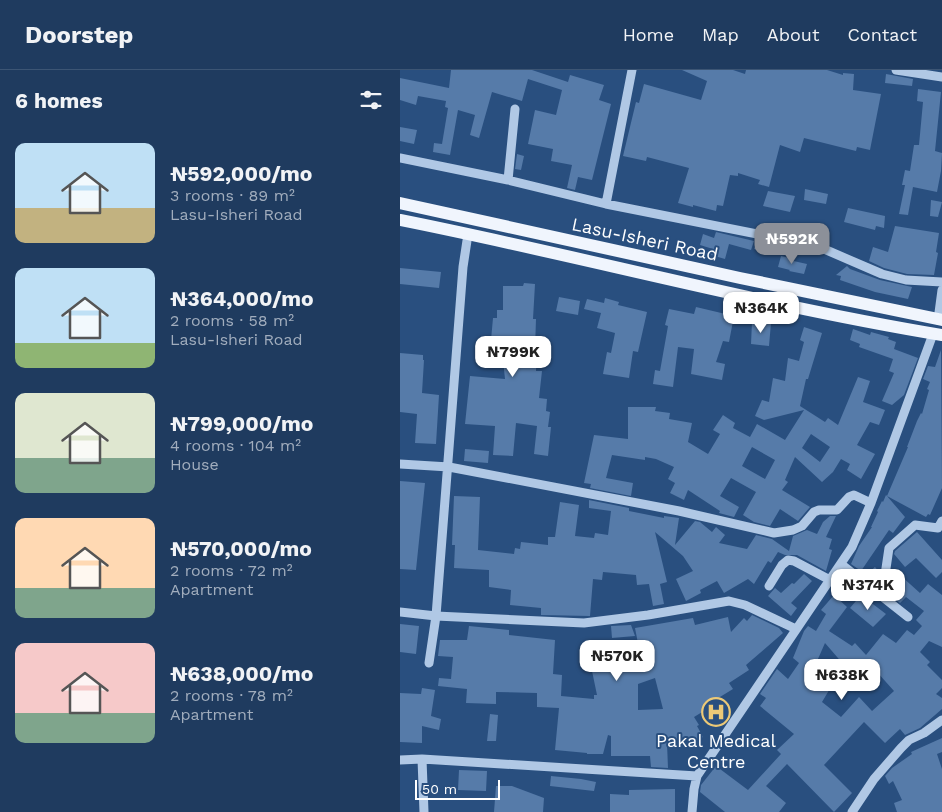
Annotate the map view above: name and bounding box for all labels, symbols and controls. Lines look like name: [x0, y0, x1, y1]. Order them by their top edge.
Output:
text: Doorstep: [25, 21, 133, 49]
text: Home: [623, 24, 674, 45]
text: Map: [702, 24, 739, 45]
text: About: [767, 24, 819, 45]
text: Contact: [847, 24, 917, 45]
icon: filters: [357, 86, 385, 114]
text: 6 homes: [15, 88, 103, 113]
text: ₦592,000/mo: [170, 161, 312, 186]
icon: home: [55, 163, 115, 223]
text: 3 rooms · 89 m²: [170, 186, 295, 205]
text: Lasu-Isheri Road: [170, 205, 303, 224]
street label: Lasu-Isheri Road: [570, 213, 720, 265]
pin: ₦592K: [757, 222, 827, 265]
text: ₦592K: [766, 229, 818, 248]
text: ₦364,000/mo: [170, 286, 314, 311]
icon: home: [55, 288, 115, 348]
pin: ₦364K: [726, 292, 796, 334]
text: ₦364K: [734, 298, 788, 317]
text: 2 rooms · 58 m²: [170, 311, 294, 330]
text: Lasu-Isheri Road: [170, 330, 303, 349]
pin: ₦799K: [478, 336, 548, 378]
text: ₦799K: [486, 342, 540, 361]
text: ₦799,000/mo: [170, 411, 313, 436]
icon: home: [55, 413, 115, 473]
text: 4 rooms · 104 m²: [170, 436, 301, 455]
text: House: [170, 455, 219, 474]
text: ₦570,000/mo: [170, 536, 312, 561]
icon: home: [55, 538, 115, 598]
text: 2 rooms · 72 m²: [170, 561, 293, 580]
pin: ₦374K: [833, 568, 903, 611]
text: ₦374K: [842, 575, 894, 594]
text: Apartment: [170, 580, 253, 599]
pin: ₦570K: [582, 640, 652, 682]
text: ₦570K: [591, 646, 643, 665]
pin: ₦638K: [807, 658, 877, 701]
text: ₦638,000/mo: [170, 661, 313, 686]
icon: home: [55, 663, 115, 723]
text: ₦638K: [815, 665, 869, 684]
text: 2 rooms · 78 m²: [170, 686, 293, 705]
hospital icon: Pakal Medical Centre: [701, 697, 731, 727]
text: Apartment: [170, 705, 253, 724]
place label: Pakal Medical Centre: [656, 730, 776, 772]
scale bar: [415, 777, 500, 800]
text: 50 m: [422, 781, 457, 797]

